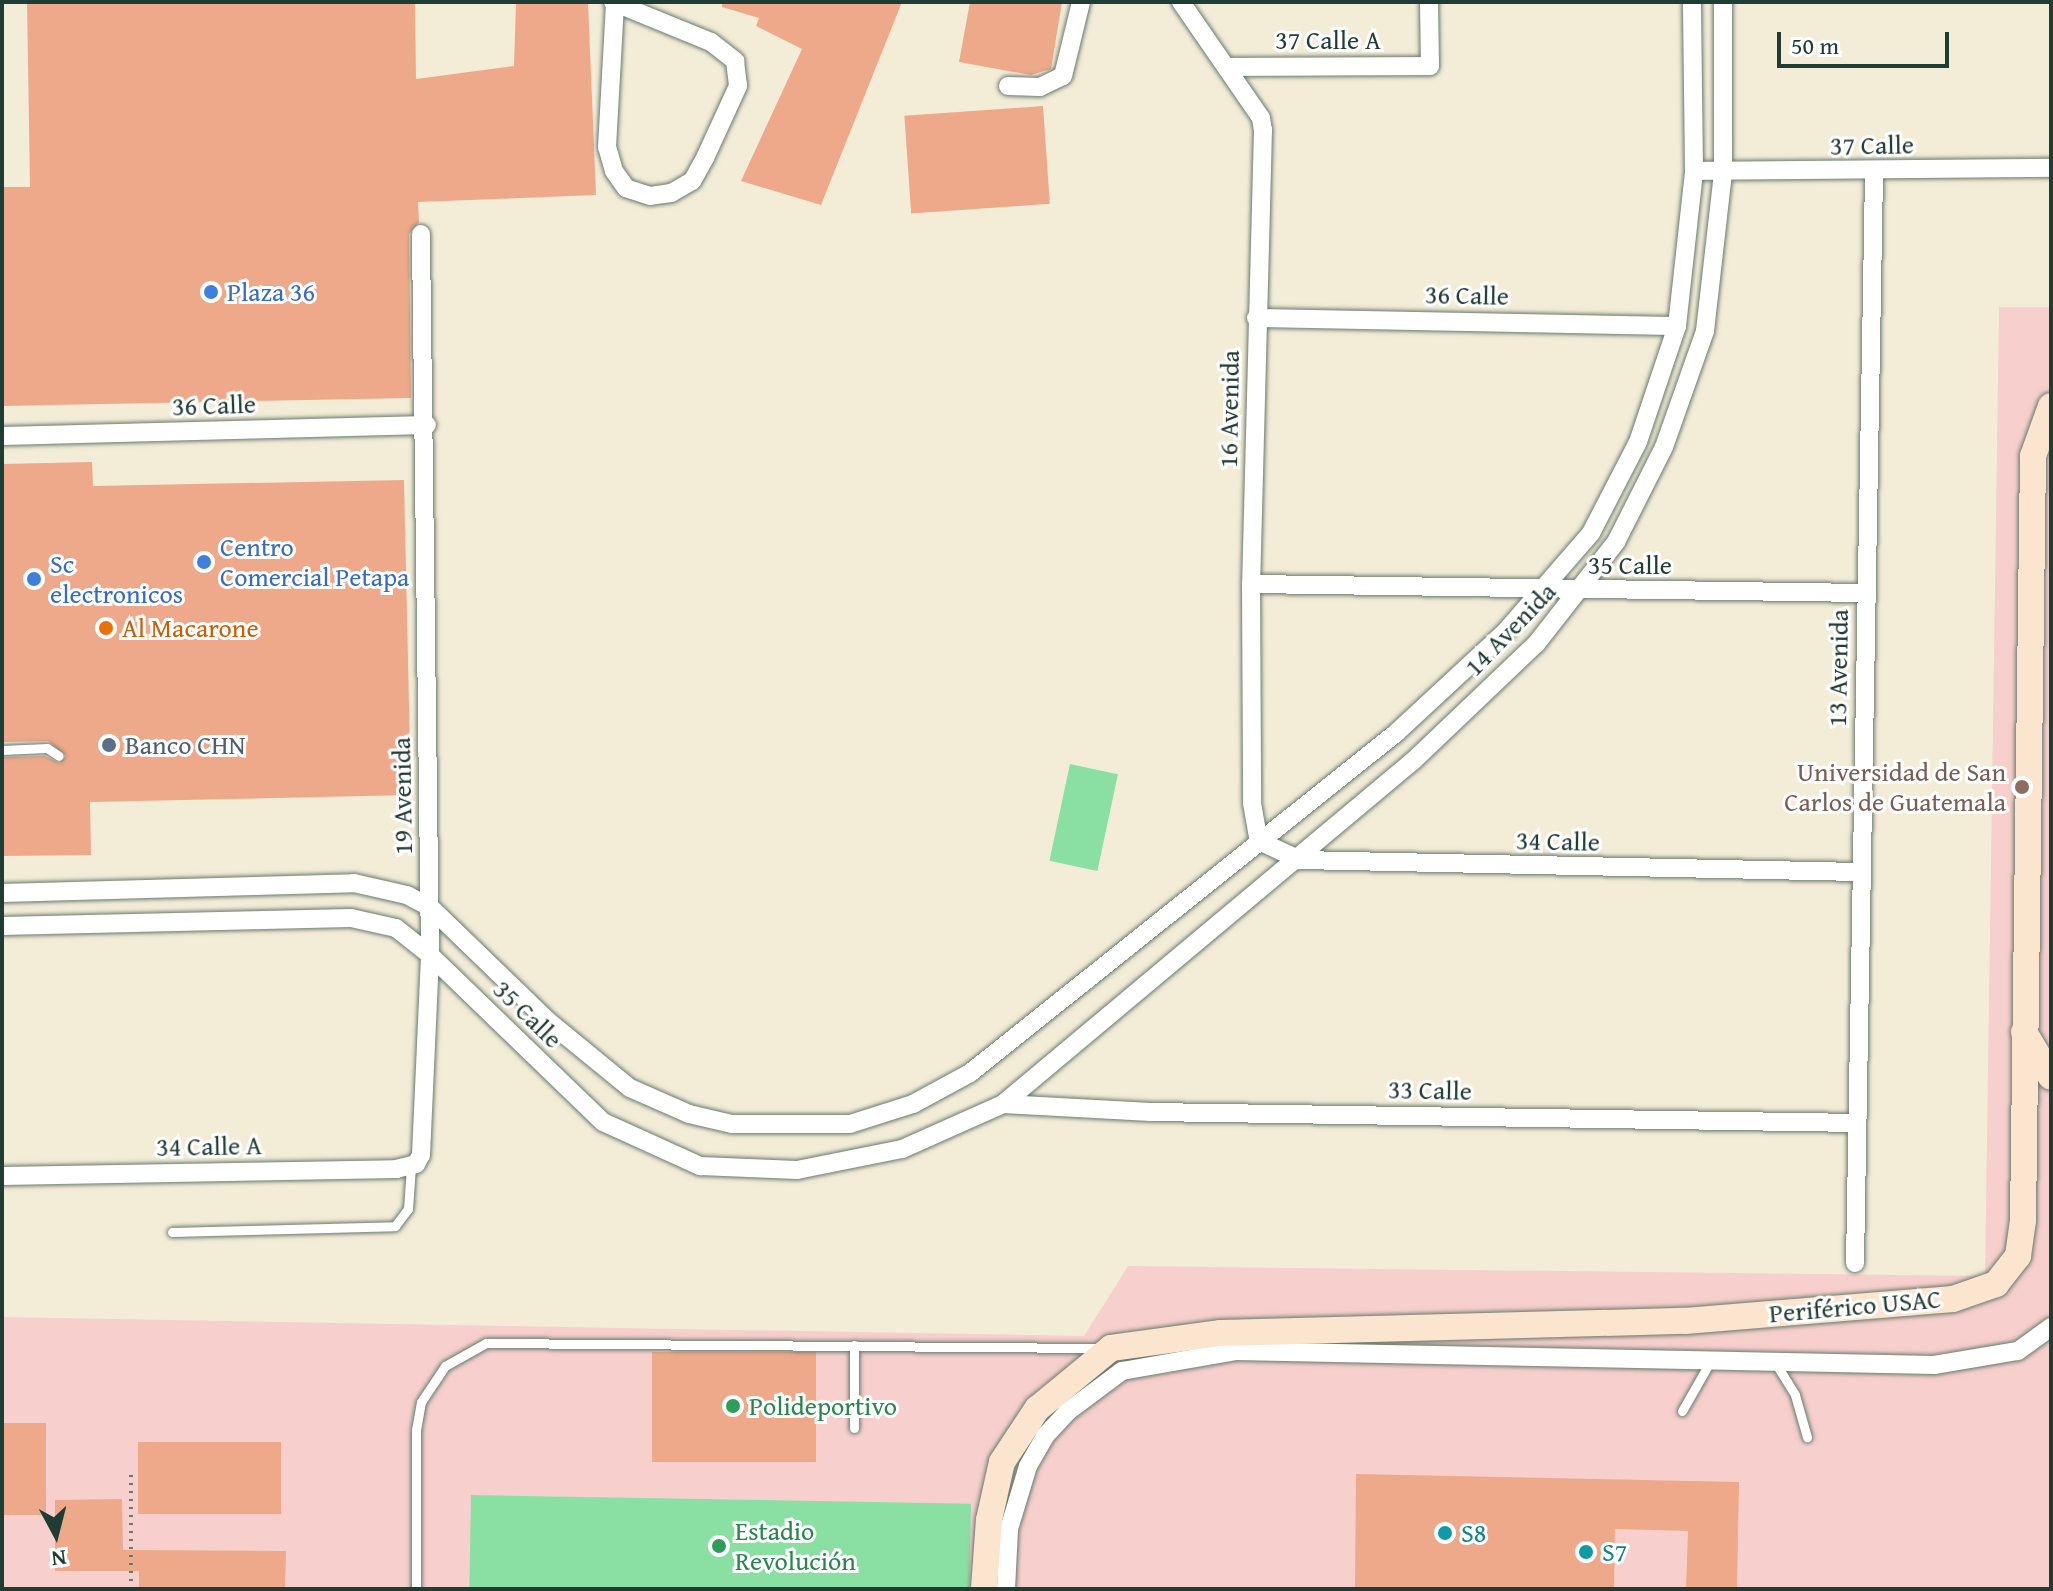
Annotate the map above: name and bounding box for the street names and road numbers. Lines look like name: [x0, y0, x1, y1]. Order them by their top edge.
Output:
street label: 37 Calle A: [1275, 24, 1381, 56]
street label: 37 Calle: [1830, 129, 1914, 161]
street label: 36 Calle: [1425, 279, 1509, 311]
street label: 16 Avenida: [1212, 350, 1246, 468]
street label: 36 Calle: [171, 388, 257, 422]
street label: 35 Calle: [1588, 549, 1672, 581]
street label: 14 Avenida: [1458, 576, 1562, 682]
street label: 13 Avenida: [1821, 609, 1855, 727]
street label: 19 Avenida: [385, 737, 419, 855]
street label: 34 Calle: [1516, 825, 1600, 857]
street label: 35 Calle: [487, 974, 569, 1054]
street label: 33 Calle: [1388, 1074, 1472, 1106]
street label: 34 Calle A: [156, 1129, 262, 1163]
street label: Periférico USAC: [1768, 1283, 1942, 1329]

